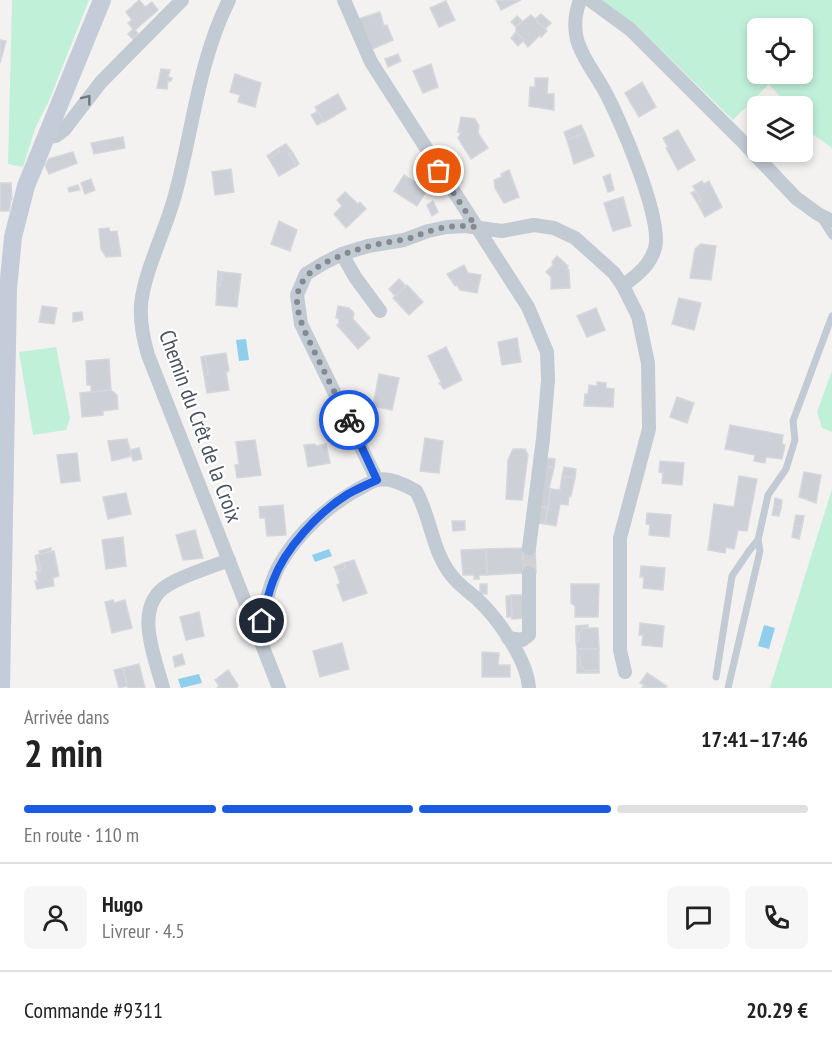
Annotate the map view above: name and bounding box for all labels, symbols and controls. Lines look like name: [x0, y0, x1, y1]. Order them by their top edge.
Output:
map controls: [747, 18, 813, 162]
button: locate: [747, 18, 813, 84]
one-way arrow: [80, 95, 91, 106]
button: layers: [747, 96, 813, 162]
pin: [413, 145, 464, 196]
icon: bag: [422, 154, 455, 187]
street label: Chemin du Crêt de la Croix: [153, 326, 249, 526]
courier: [319, 390, 379, 450]
icon: bike: [333, 404, 366, 437]
pin: [236, 595, 287, 646]
icon: home: [245, 604, 278, 637]
text: Arrivée dans: [24, 704, 109, 730]
text: 17:41–17:46: [701, 725, 808, 753]
text: 2 min: [24, 727, 103, 778]
text: En route · 110 m: [24, 822, 139, 848]
button: person: [24, 886, 87, 949]
button: chat: [667, 886, 730, 949]
button: phone: [745, 886, 808, 949]
text: Hugo: [102, 890, 143, 918]
text: Livreur · 4.5: [102, 918, 185, 944]
text: Commande #9311: [24, 996, 163, 1024]
text: 20.29 €: [746, 996, 808, 1024]

